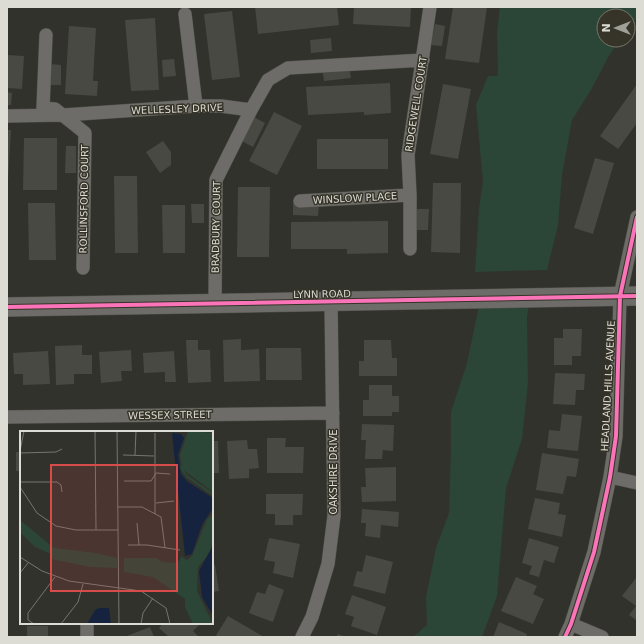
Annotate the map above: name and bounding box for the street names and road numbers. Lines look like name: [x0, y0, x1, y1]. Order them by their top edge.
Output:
street label: RIDGEWELL COURT: [403, 55, 429, 153]
street label: WELLESLEY DRIVE: [131, 102, 223, 116]
street label: ROLLINSFORD COURT: [78, 144, 90, 253]
street label: BRADBURY COURT: [210, 180, 222, 273]
street label: WINSLOW PLACE: [312, 190, 398, 206]
street label: LYNN ROAD: [293, 288, 351, 300]
street label: HEADLAND HILLS AVENUE: [599, 320, 617, 452]
street label: WESSEX STREET: [128, 409, 213, 421]
street label: OAKSHIRE DRIVE: [328, 429, 339, 515]

